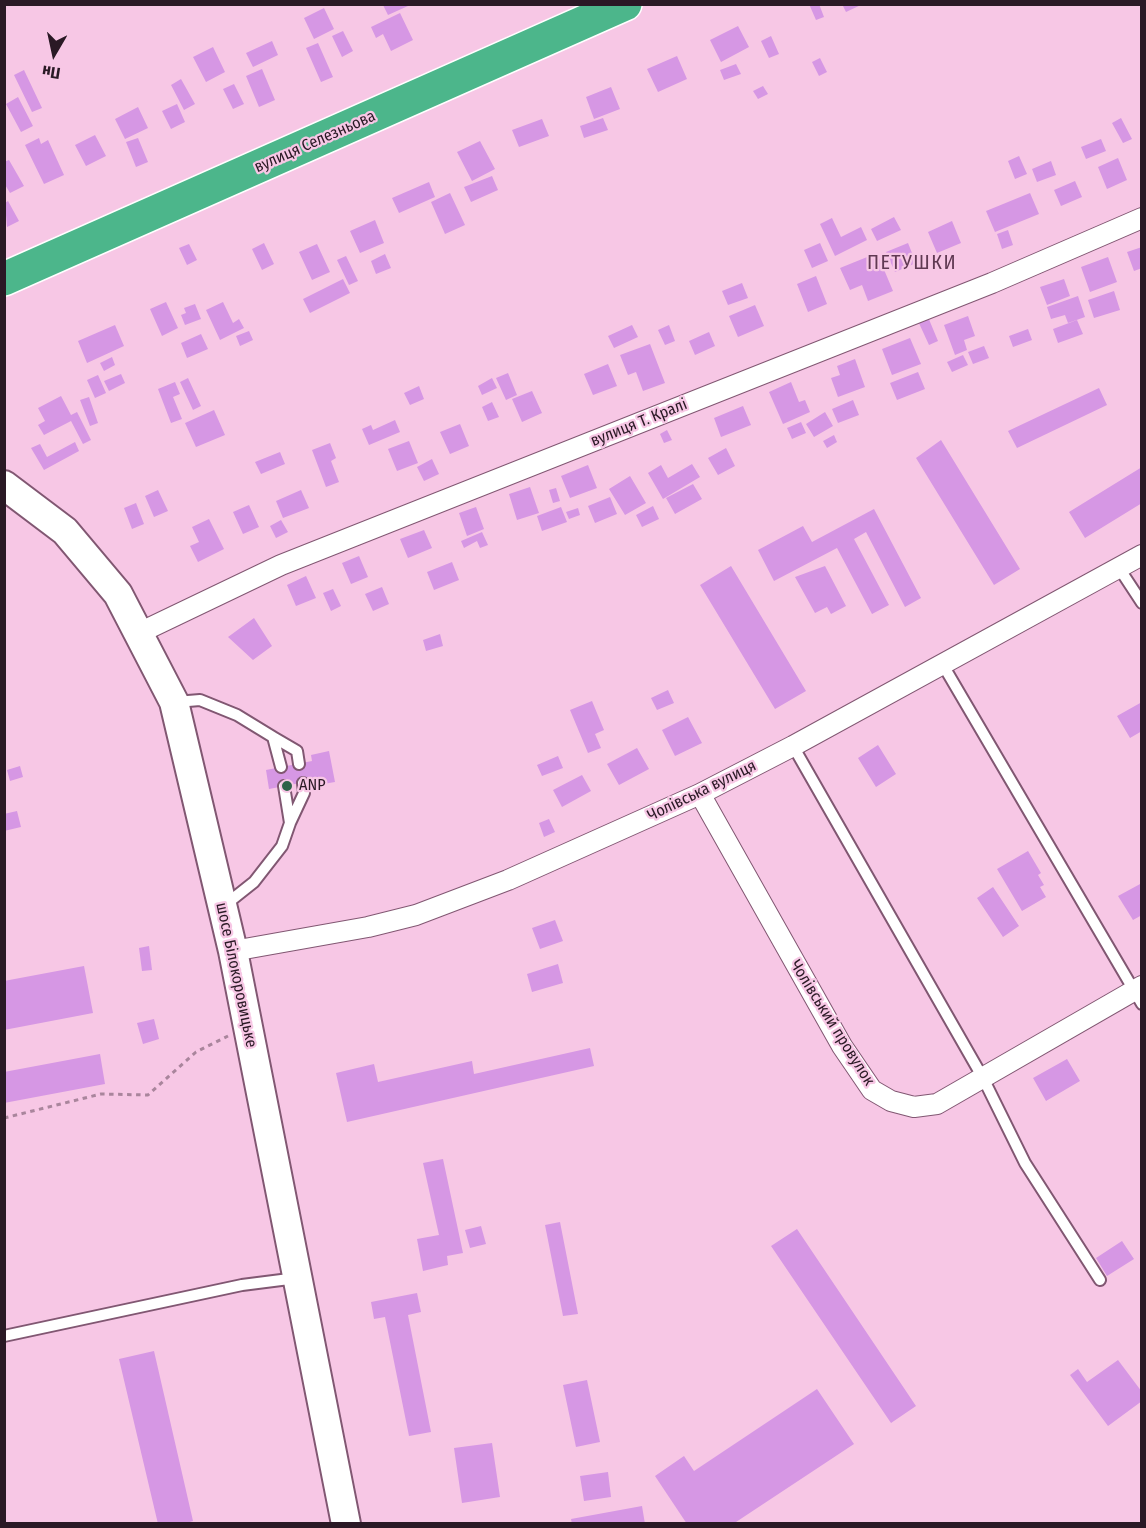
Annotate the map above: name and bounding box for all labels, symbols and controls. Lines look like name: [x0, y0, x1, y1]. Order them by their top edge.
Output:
north arrow: [24, 24, 84, 84]
text: Пн: [41, 61, 62, 83]
street label: вулиця Селезньова: [252, 107, 378, 177]
district label: ПЕТУШКИ: [867, 251, 957, 275]
street label: вулиця Т. Кралі: [588, 395, 690, 451]
street label: Чолівська вулиця: [645, 756, 759, 826]
place label: ANP: [299, 776, 325, 796]
marker: ANP: [280, 779, 294, 793]
street label: шосе Білокоровицьке: [211, 901, 261, 1049]
street label: Чолівський провулок: [786, 957, 878, 1089]

